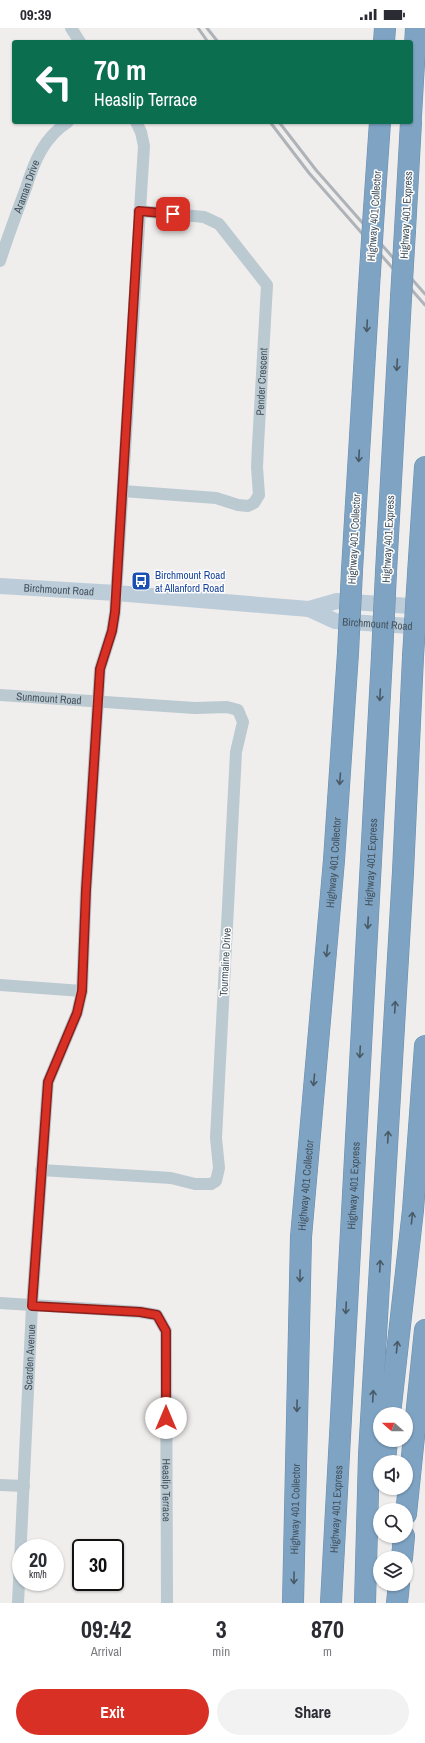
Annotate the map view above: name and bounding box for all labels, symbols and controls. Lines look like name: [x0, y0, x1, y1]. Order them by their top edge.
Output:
text: 09:39: [20, 4, 51, 25]
text: 70 m: [94, 51, 146, 89]
icon: left: [28, 56, 80, 108]
text: Heaslip Terrace: [94, 87, 197, 112]
street label: Araman Drive: [10, 158, 43, 216]
street label: Highway 401 Collector: [364, 170, 384, 262]
street label: Highway 401 Express: [397, 170, 415, 259]
pin: [156, 197, 190, 231]
icon: arrive: [162, 203, 184, 225]
one-way arrow: [363, 319, 370, 332]
street label: Pender Crescent: [253, 347, 270, 416]
one-way arrow: [394, 358, 401, 371]
one-way arrow: [355, 449, 363, 462]
street label: Highway 401 Collector: [345, 493, 363, 585]
street label: Highway 401 Express: [379, 494, 397, 583]
place label: Birchmount Road at Allanford Road: [155, 568, 225, 595]
bus stop icon: Birchmount Road at Allanford Road: [130, 570, 152, 592]
street label: Birchmount Road: [23, 580, 94, 599]
street label: Birchmount Road: [342, 615, 413, 633]
one-way arrow: [376, 688, 383, 701]
street label: Sunmount Road: [16, 689, 82, 707]
one-way arrow: [336, 772, 343, 785]
street label: Highway 401 Collector: [323, 817, 344, 908]
street label: Highway 401 Express: [362, 817, 380, 906]
one-way arrow: [364, 916, 372, 929]
street label: Tourmaline Drive: [216, 927, 234, 997]
one-way arrow: [323, 944, 330, 957]
one-way arrow: [392, 1001, 399, 1014]
one-way arrow: [356, 1045, 364, 1058]
one-way arrow: [311, 1073, 318, 1086]
one-way arrow: [384, 1131, 391, 1144]
street label: Highway 401 Collector: [295, 1139, 316, 1231]
street label: Highway 401 Express: [344, 1141, 363, 1230]
one-way arrow: [408, 1212, 416, 1225]
one-way arrow: [377, 1260, 384, 1273]
one-way arrow: [296, 1269, 304, 1282]
one-way arrow: [342, 1301, 349, 1314]
street label: Scarden Avenue: [21, 1324, 38, 1391]
one-way arrow: [394, 1341, 401, 1354]
one-way arrow: [369, 1390, 376, 1403]
position arrow: [145, 1397, 187, 1439]
one-way arrow: [293, 1399, 301, 1412]
north arrow: [373, 1407, 413, 1447]
map controls: [373, 1407, 413, 1591]
button: sound: [373, 1455, 413, 1495]
street label: Heaslip Terrace: [159, 1458, 174, 1522]
street label: Highway 401 Collector: [287, 1463, 303, 1555]
street label: Highway 401 Express: [327, 1464, 345, 1553]
button: search: [373, 1503, 413, 1543]
speed limit sign: 30: [72, 1539, 124, 1591]
text: 20: [29, 1546, 47, 1573]
button: layers: [373, 1551, 413, 1591]
text: km/h: [29, 1568, 47, 1581]
one-way arrow: [290, 1571, 298, 1584]
text: 09:42: [81, 1613, 131, 1645]
text: 3: [216, 1613, 227, 1645]
text: 870: [311, 1613, 344, 1645]
text: Arrival: [91, 1643, 122, 1660]
text: min: [212, 1643, 230, 1660]
text: m: [323, 1643, 332, 1660]
button: Exit: [16, 1689, 209, 1735]
button: Share: [217, 1689, 409, 1735]

